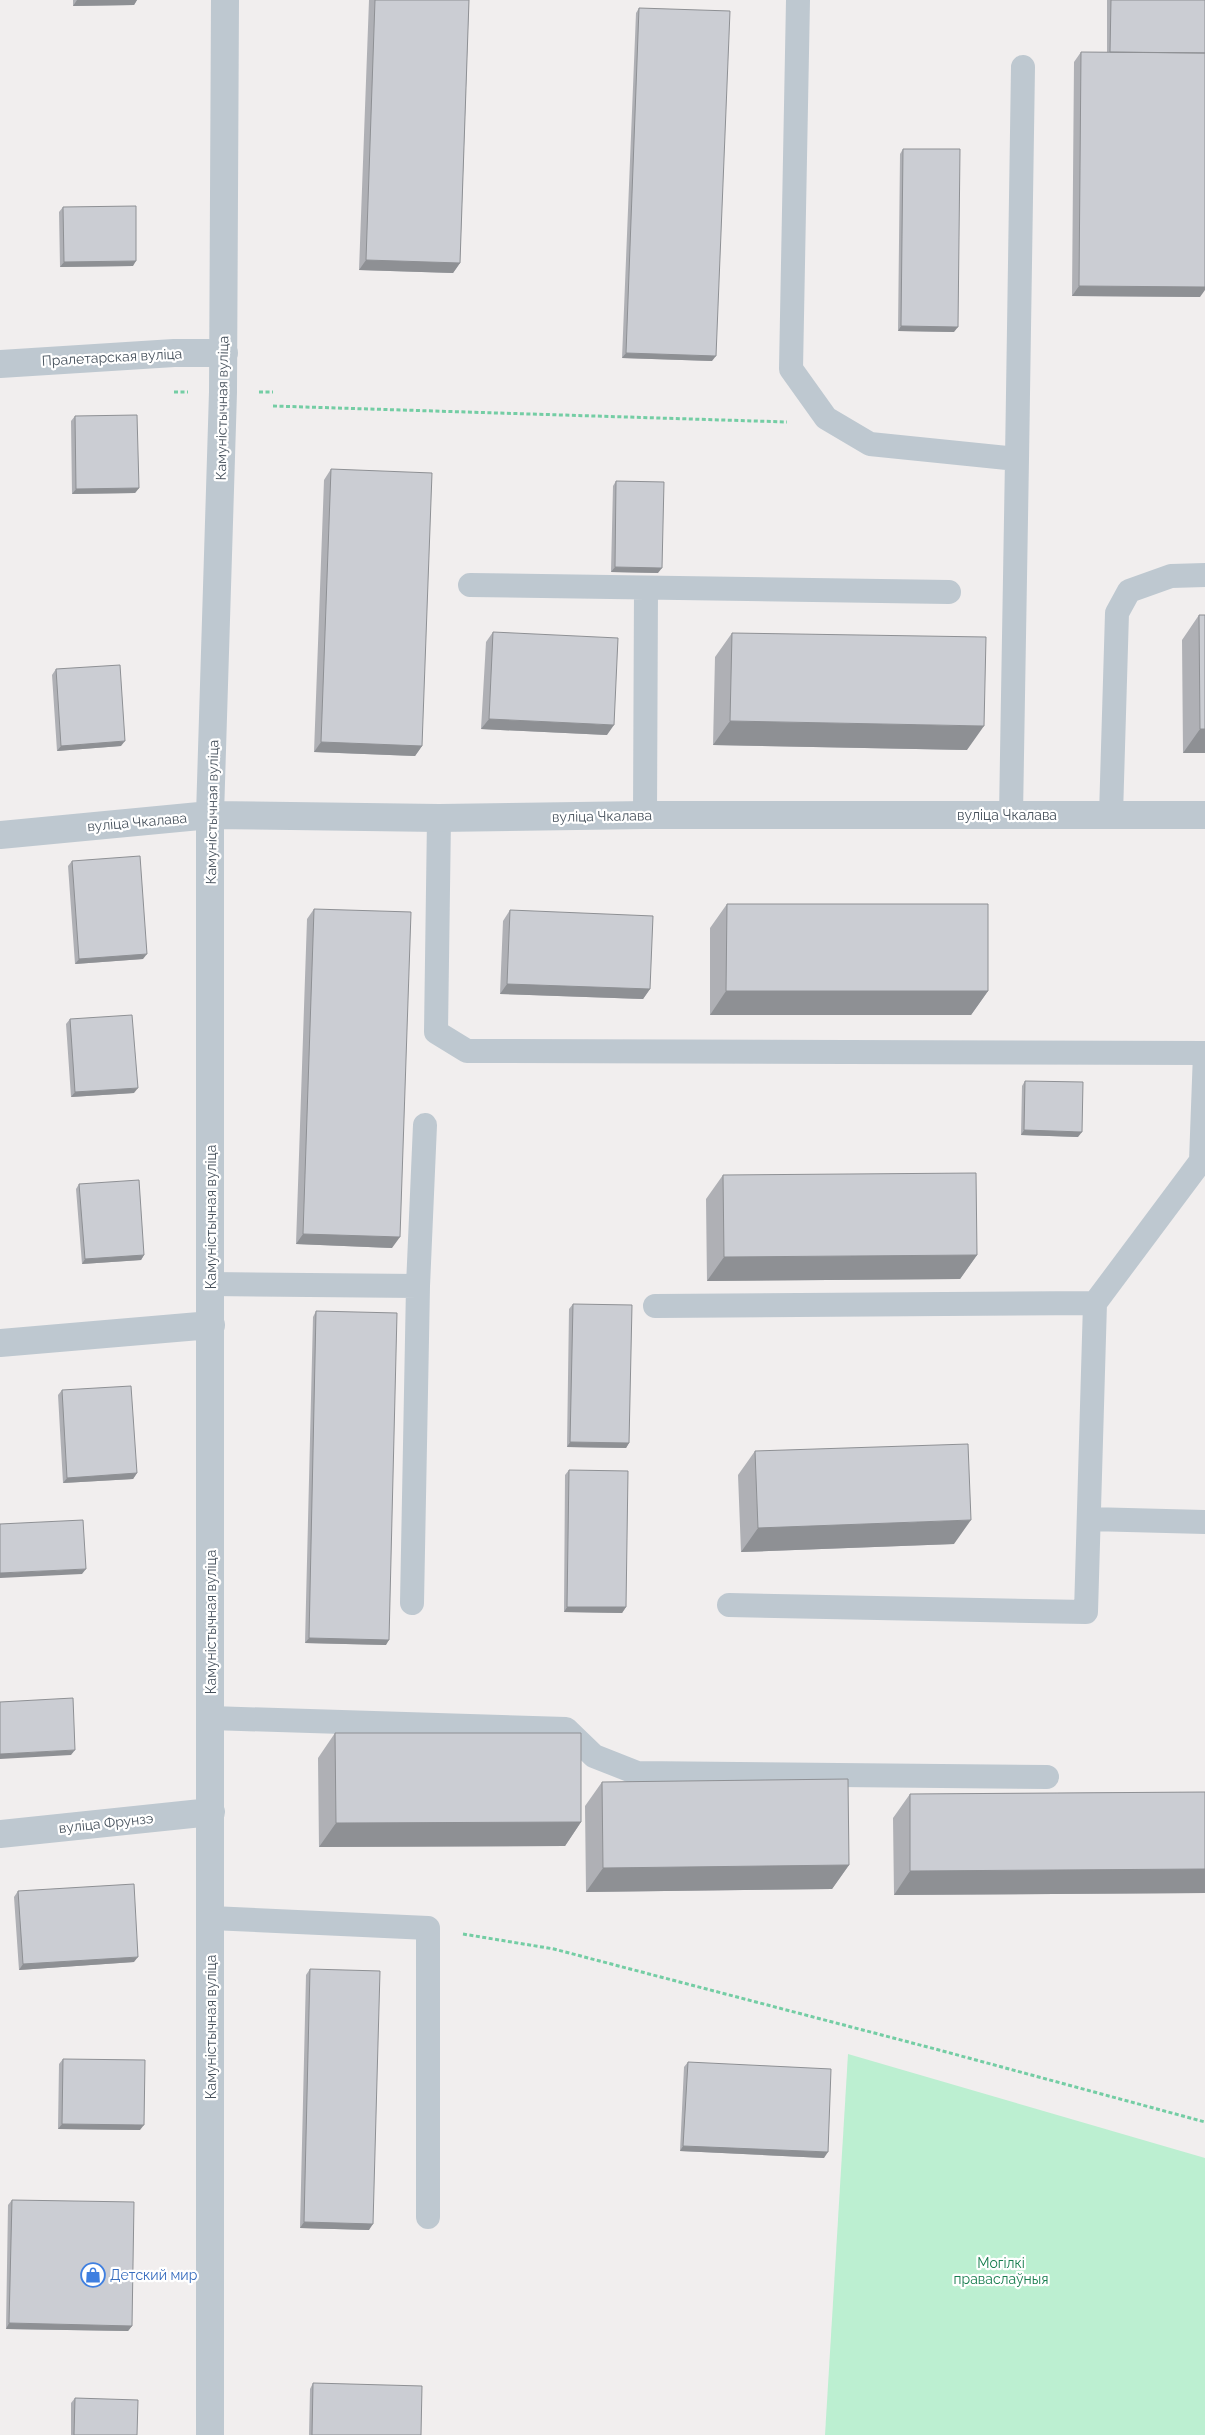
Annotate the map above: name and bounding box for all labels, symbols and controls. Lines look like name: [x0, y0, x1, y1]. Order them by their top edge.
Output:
street label: Камуністычная вуліца: [213, 336, 231, 480]
street label: Пралетарская вуліца: [41, 345, 183, 369]
street label: Камуністычная вуліца: [203, 740, 221, 884]
street label: вуліца Чкалава: [552, 807, 652, 825]
street label: вуліца Чкалава: [957, 807, 1057, 823]
street label: вуліца Чкалава: [86, 810, 188, 834]
street label: Камуністычная вуліца: [203, 1145, 219, 1289]
street label: Камуністычная вуліца: [203, 1550, 219, 1694]
street label: вуліца Фрунзэ: [58, 1810, 154, 1836]
street label: Камуністычная вуліца: [203, 1955, 219, 2099]
park label: Могілкі праваслаўныя: [954, 2255, 1048, 2287]
shop icon: Детский мир: [80, 2262, 106, 2288]
place label: Детский мир: [110, 2267, 198, 2283]

